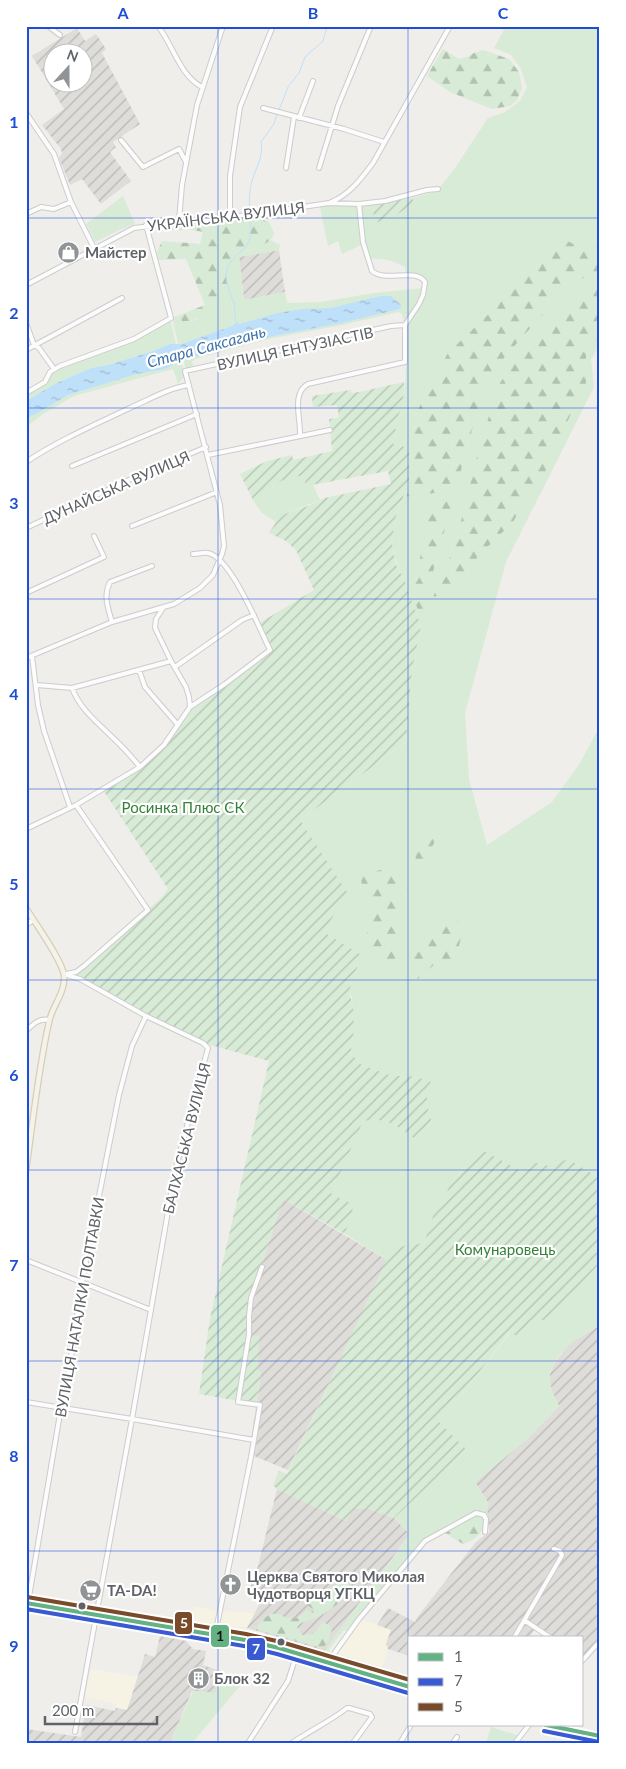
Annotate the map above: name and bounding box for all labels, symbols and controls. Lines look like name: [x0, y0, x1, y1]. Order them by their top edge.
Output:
text: A: [116, 3, 129, 22]
text: B: [308, 3, 318, 22]
text: C: [498, 3, 509, 22]
north arrow: [42, 42, 92, 92]
text: N: [65, 46, 81, 65]
text: 1: [9, 112, 19, 131]
street label: УКРАЇНСЬКА ВУЛИЦЯ: [146, 197, 306, 235]
shop icon: Майстер: [57, 240, 81, 264]
place label: Майстер: [85, 243, 147, 261]
text: 2: [9, 303, 19, 322]
water label: Стара Саксагань: [145, 321, 267, 371]
street label: ВУЛИЦЯ ЕНТУЗІАСТІВ: [215, 323, 375, 373]
street label: ДУНАЙСЬКА ВУЛИЦЯ: [40, 446, 192, 528]
text: 3: [9, 493, 19, 512]
text: 4: [9, 684, 19, 703]
park label: Росинка Плюс СК: [122, 798, 244, 816]
text: 5: [9, 874, 19, 893]
street label: БАЛХАСЬКА ВУЛИЦЯ: [159, 1061, 213, 1215]
text: 6: [9, 1065, 19, 1084]
street label: ВУЛИЦЯ НАТАЛКИ ПОЛТАВКИ: [51, 1195, 107, 1419]
park label: Комунаровець: [455, 1240, 555, 1258]
text: 7: [9, 1255, 19, 1274]
text: 8: [9, 1446, 19, 1465]
place label: Церква Святого Миколая Чудотворця УГКЦ: [247, 1567, 425, 1602]
church icon: Церква Святого Миколая Чудотворця УГКЦ: [219, 1573, 243, 1597]
supermarket icon: TA-DA!: [79, 1578, 103, 1602]
place label: TA-DA!: [107, 1581, 157, 1599]
unlabelled marker: [77, 1601, 87, 1611]
line badge: 5: [174, 1611, 193, 1635]
text: 5: [180, 1614, 188, 1631]
line badge: 1: [210, 1624, 230, 1648]
text: 1: [216, 1627, 224, 1644]
text: 9: [9, 1636, 19, 1655]
legend: [408, 1636, 584, 1726]
line badge: 7: [246, 1637, 266, 1661]
unlabelled marker: [276, 1637, 286, 1647]
text: 7: [252, 1640, 260, 1657]
text: 1: [454, 1647, 463, 1665]
building icon: Блок 32: [186, 1666, 210, 1690]
place label: Блок 32: [214, 1669, 270, 1687]
text: 7: [454, 1671, 463, 1689]
scale bar: [45, 1694, 158, 1726]
text: 5: [454, 1697, 463, 1715]
text: 200 m: [52, 1701, 94, 1719]

